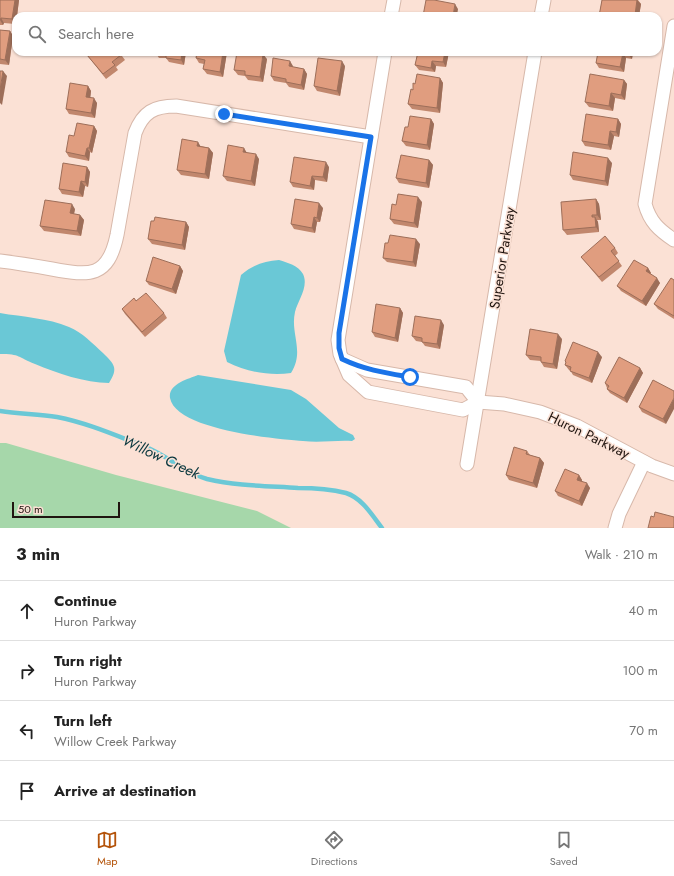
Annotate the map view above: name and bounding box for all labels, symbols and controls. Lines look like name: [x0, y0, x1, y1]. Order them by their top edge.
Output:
search box: [12, 12, 662, 56]
icon: search: [26, 23, 48, 45]
text: Search here: [58, 23, 134, 45]
route end: [215, 105, 233, 123]
street label: Superior Parkway: [484, 205, 520, 310]
route start: [401, 368, 419, 386]
street label: Huron Parkway: [545, 407, 634, 464]
water label: Willow Creek: [119, 429, 204, 485]
scale bar: [12, 500, 120, 519]
text: 50 m: [18, 501, 43, 517]
text: 3 min: [16, 542, 60, 566]
text: Walk · 210 m: [585, 545, 658, 564]
text: Continue: [54, 590, 117, 612]
icon: ahead: [16, 600, 38, 622]
text: 40 m: [629, 601, 658, 620]
text: Huron Parkway: [54, 612, 136, 631]
text: Turn right: [54, 650, 122, 672]
icon: right: [16, 660, 38, 682]
text: 100 m: [623, 661, 658, 680]
text: Huron Parkway: [54, 672, 136, 691]
text: Turn left: [54, 710, 112, 732]
icon: left: [16, 720, 38, 742]
text: 70 m: [629, 721, 658, 740]
text: Willow Creek Parkway: [54, 732, 176, 751]
icon: arrive: [16, 780, 38, 802]
text: Arrive at destination: [54, 780, 196, 802]
tab: Map: [96, 829, 118, 869]
tab: Directions: [311, 829, 357, 869]
tab: Saved: [550, 829, 578, 869]

